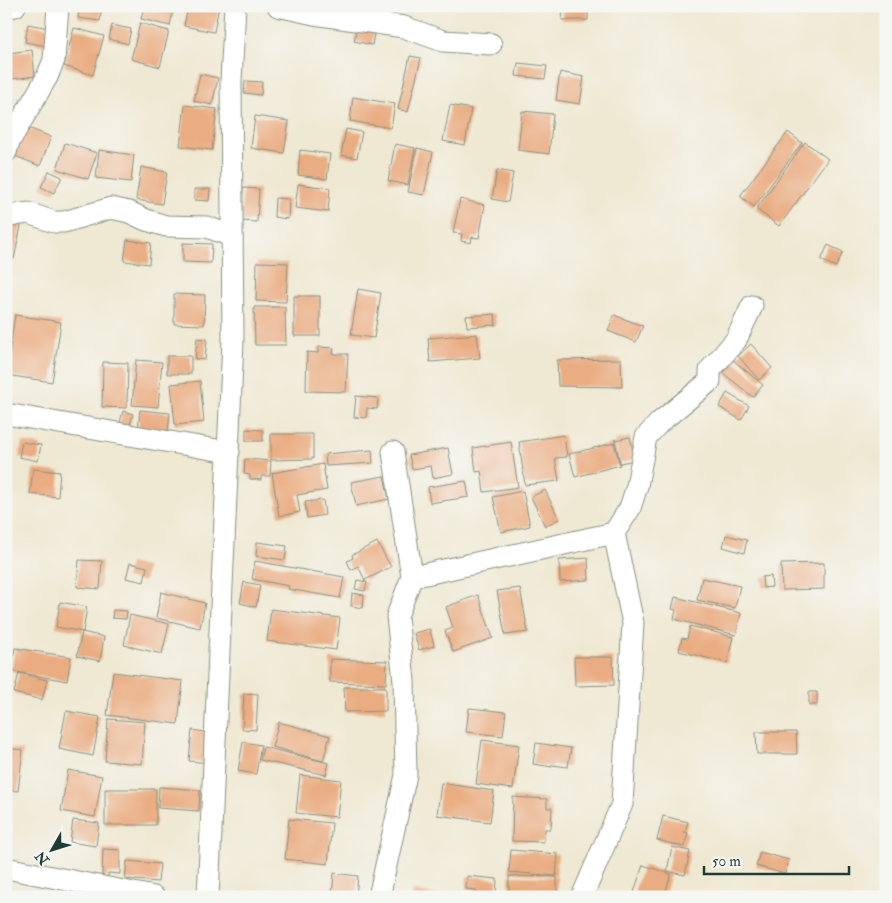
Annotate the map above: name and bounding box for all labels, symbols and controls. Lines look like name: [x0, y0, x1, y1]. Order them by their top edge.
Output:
north arrow: [28, 826, 78, 876]
scale bar: [704, 843, 850, 875]
text: N: [31, 847, 53, 869]
text: 50 m: [712, 852, 741, 871]

